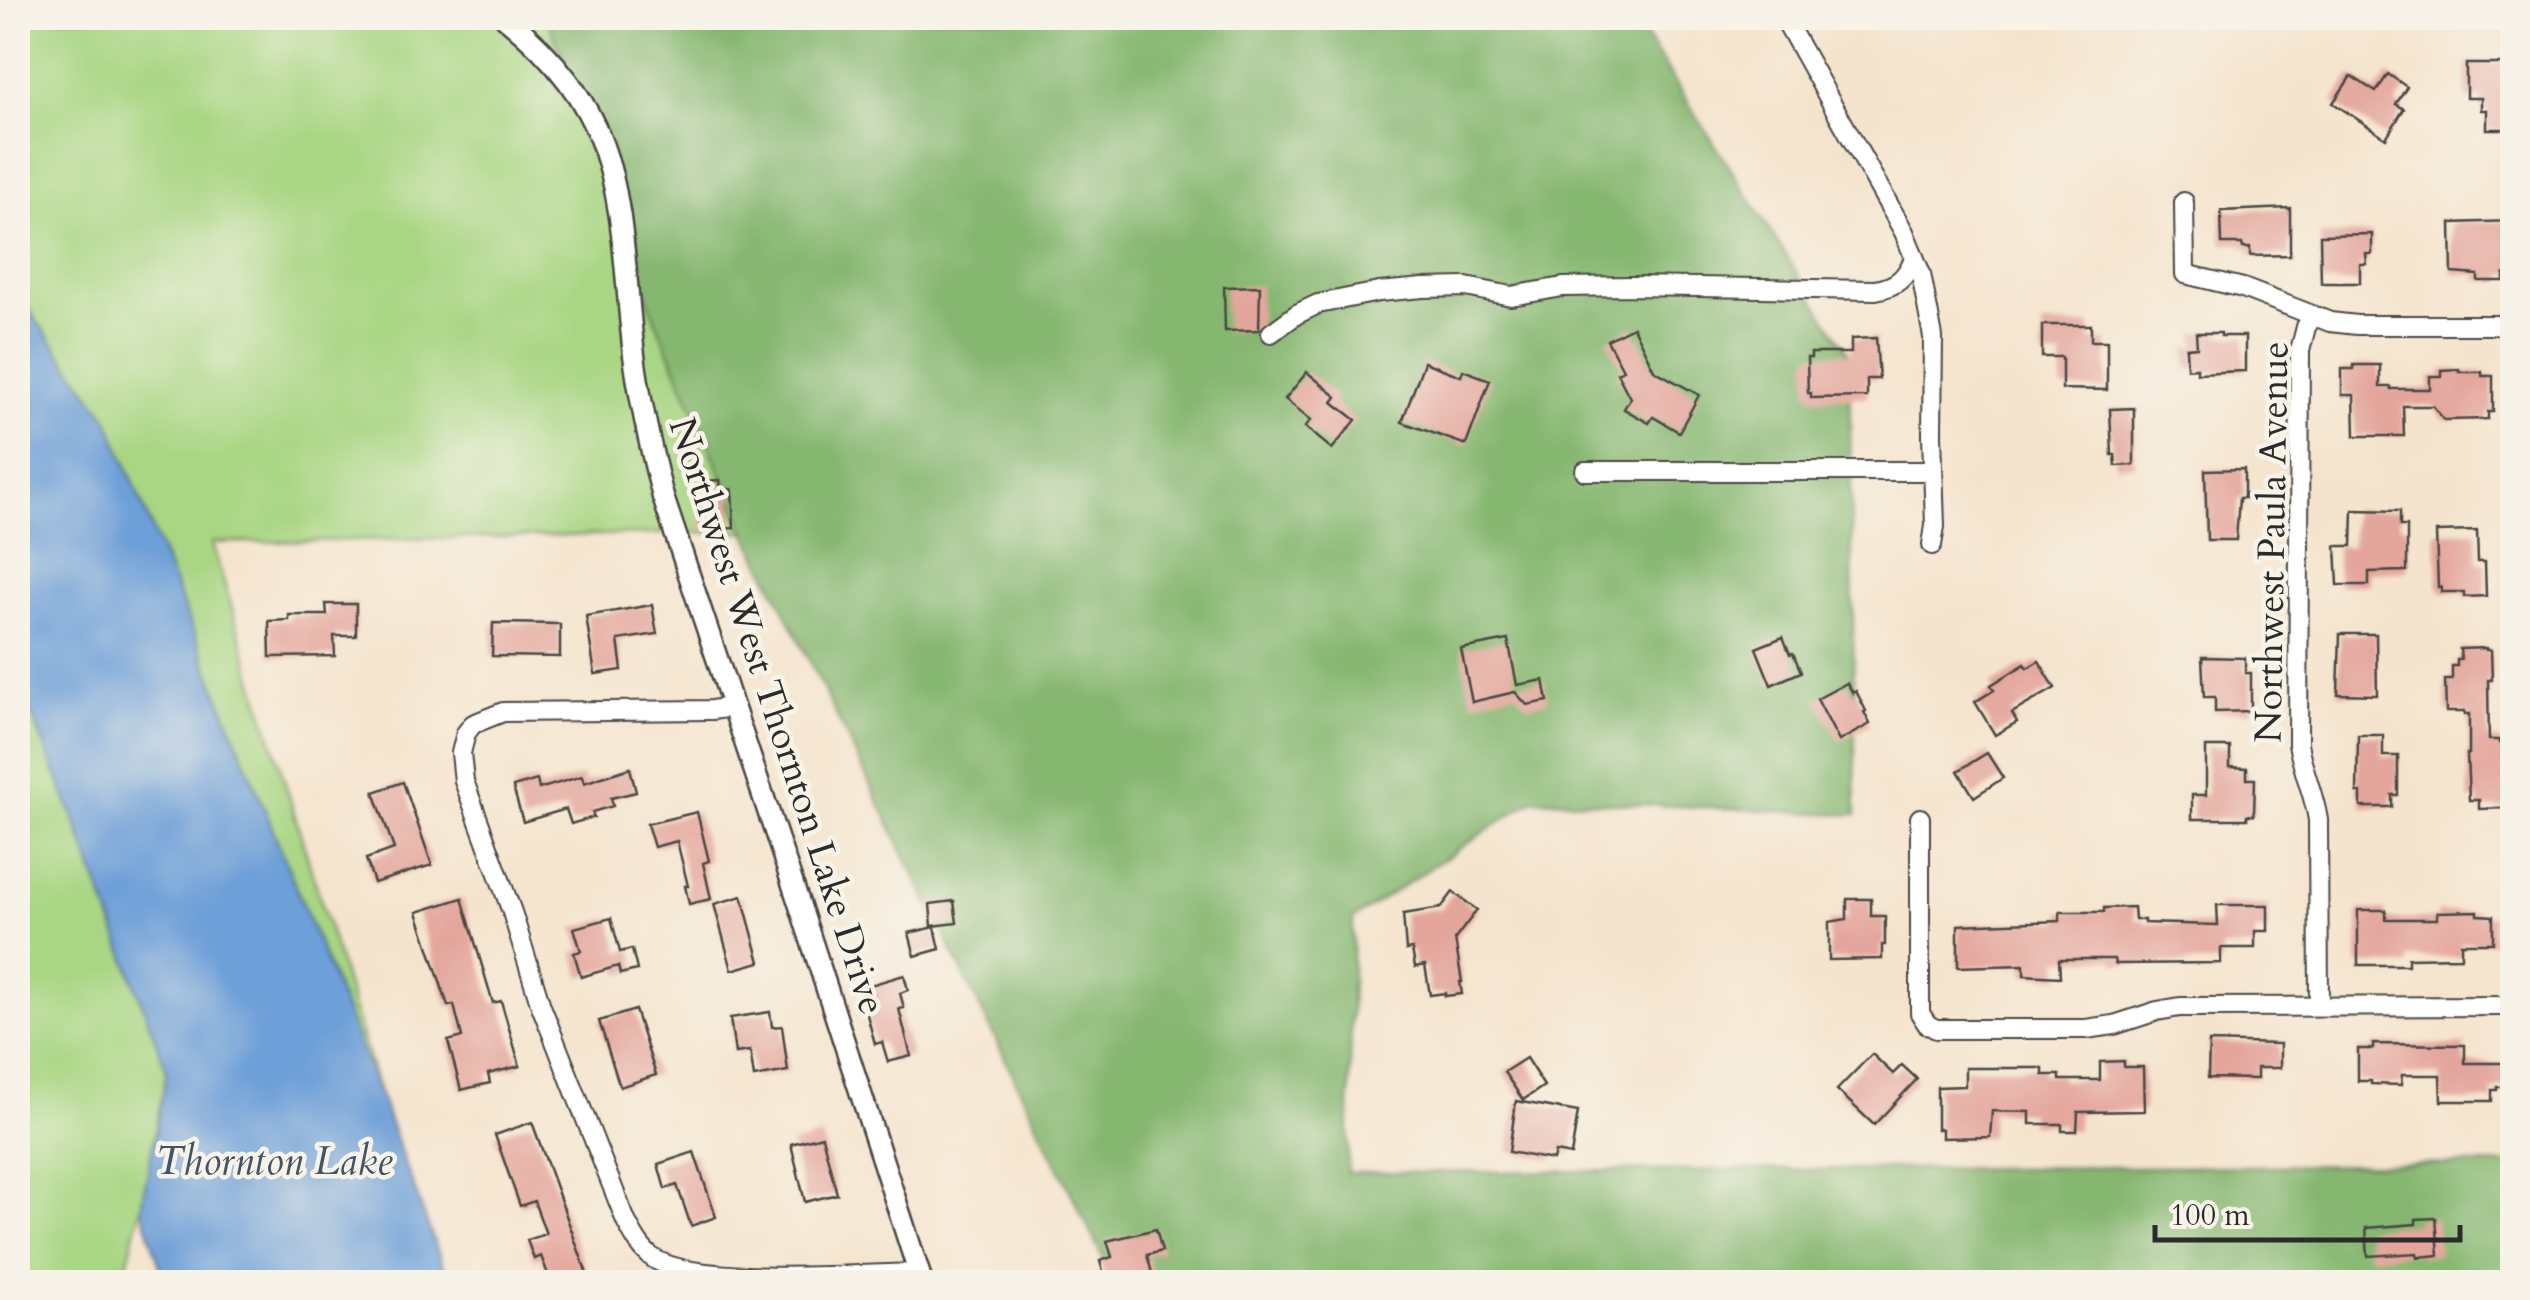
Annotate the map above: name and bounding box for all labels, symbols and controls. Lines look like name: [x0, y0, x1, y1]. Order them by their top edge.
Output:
street label: Northwest Paula Avenue: [2242, 341, 2302, 743]
street label: Northwest West Thornton Lake Drive: [656, 411, 898, 1021]
water label: Thornton Lake: [156, 1134, 393, 1189]
scale bar: [2155, 1180, 2460, 1242]
text: 100 m: [2170, 1195, 2250, 1236]

